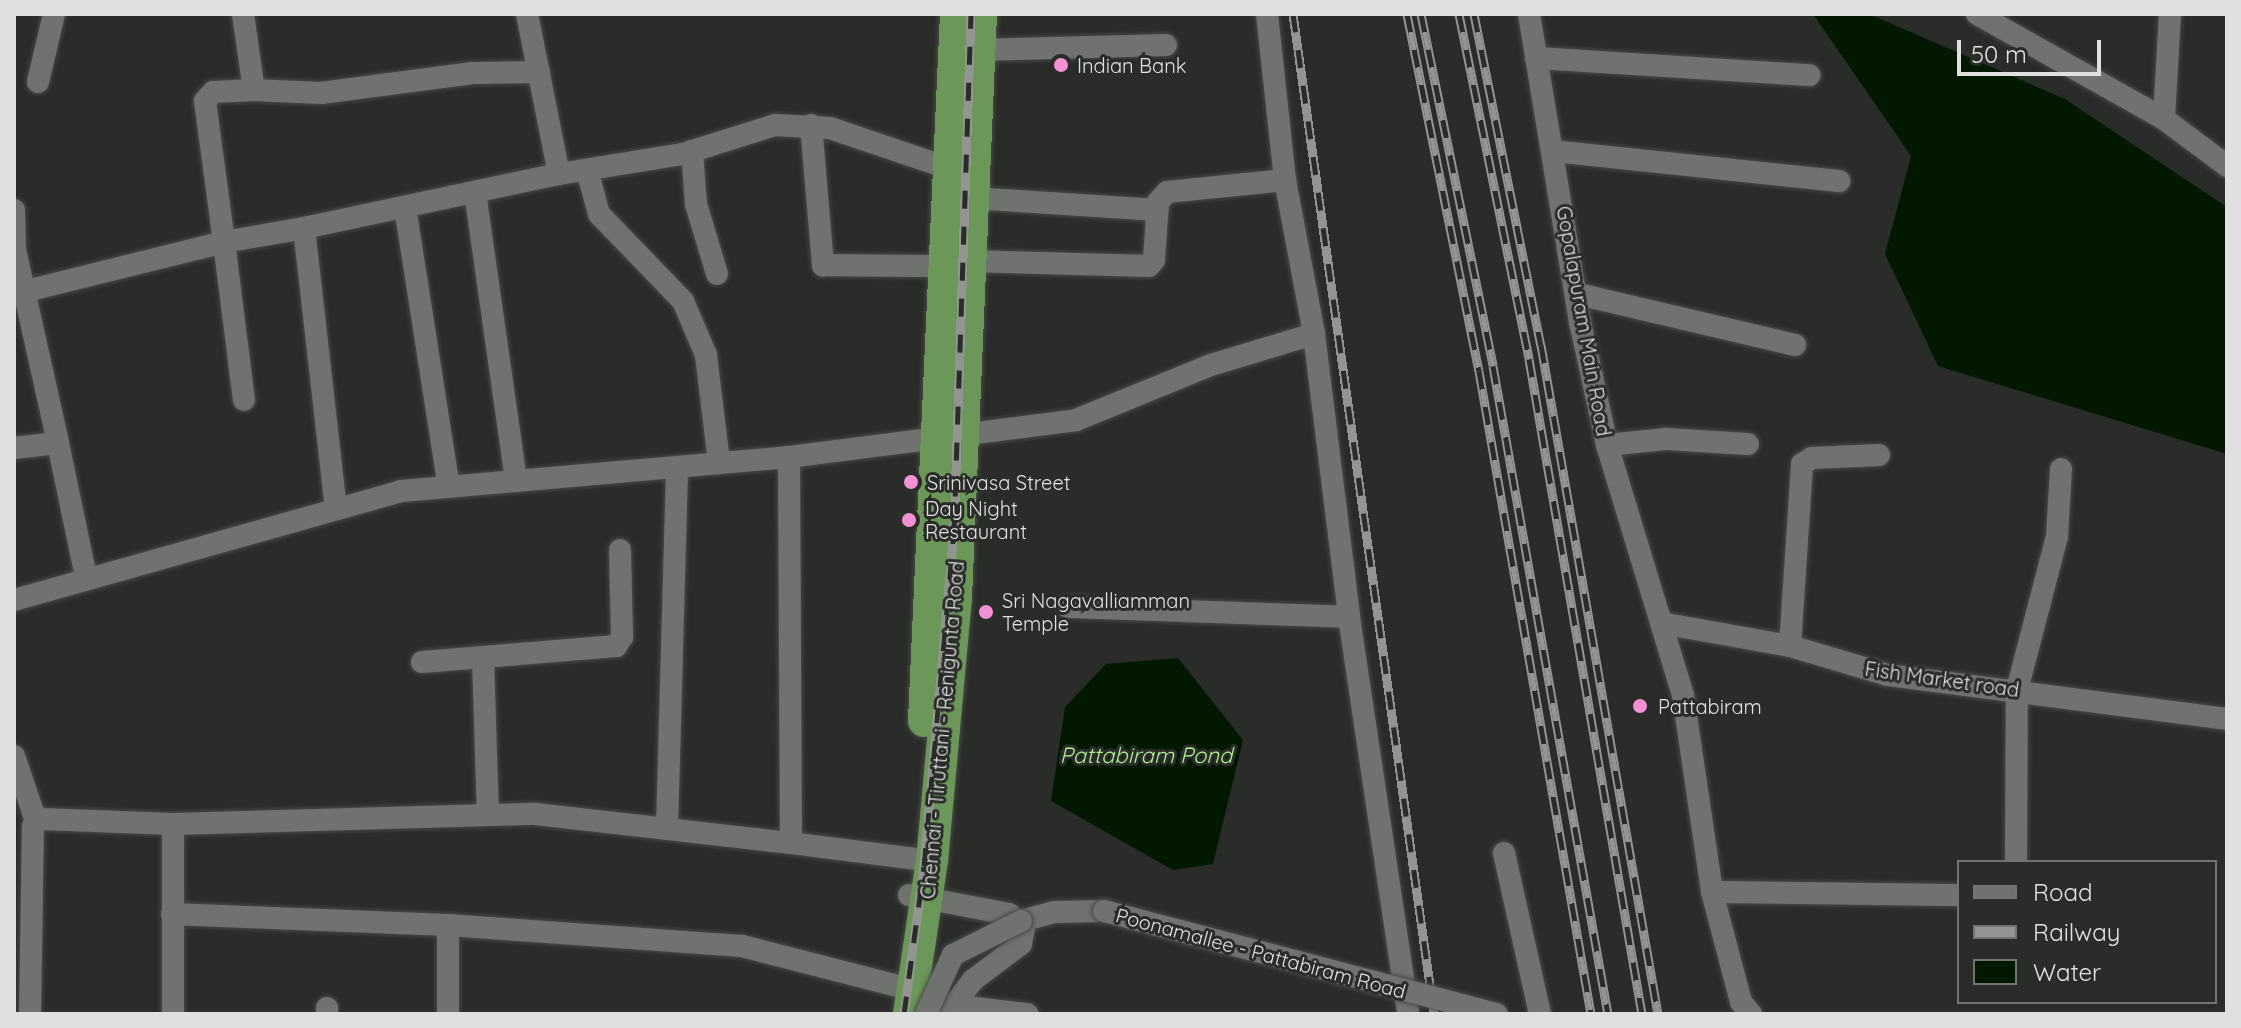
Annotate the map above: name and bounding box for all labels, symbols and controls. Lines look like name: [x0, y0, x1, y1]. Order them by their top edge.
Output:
scale bar: [1961, 24, 2105, 74]
text: 50 m: [1971, 39, 2027, 69]
place label: Indian Bank: [1077, 53, 1186, 77]
marker: Indian Bank: [1052, 56, 1070, 74]
street label: Gopalapuram Main Road: [1552, 204, 1616, 438]
place label: Srinivasa Street: [927, 470, 1070, 494]
marker: Srinivasa Street: [902, 473, 920, 491]
place label: Day Night Restaurant: [925, 496, 1027, 543]
marker: Day Night Restaurant: [900, 511, 918, 529]
street label: Chennai - Tiruttani - Renigunta Road: [915, 560, 969, 900]
place label: Sri Nagavalliamman Temple: [1002, 588, 1190, 635]
marker: Sri Nagavalliamman Temple: [977, 603, 995, 621]
street label: Fish Market road: [1863, 656, 2021, 702]
place label: Pattabiram: [1658, 694, 1762, 718]
marker: Pattabiram: [1629, 695, 1651, 717]
water label: Pattabiram Pond: [1060, 743, 1232, 769]
legend: [1957, 860, 2217, 1004]
text: Road: [2033, 877, 2093, 907]
street label: Poonamallee - Pattabiram Road: [1113, 903, 1409, 1003]
text: Railway: [2033, 917, 2120, 947]
text: Water: [2033, 957, 2101, 987]

